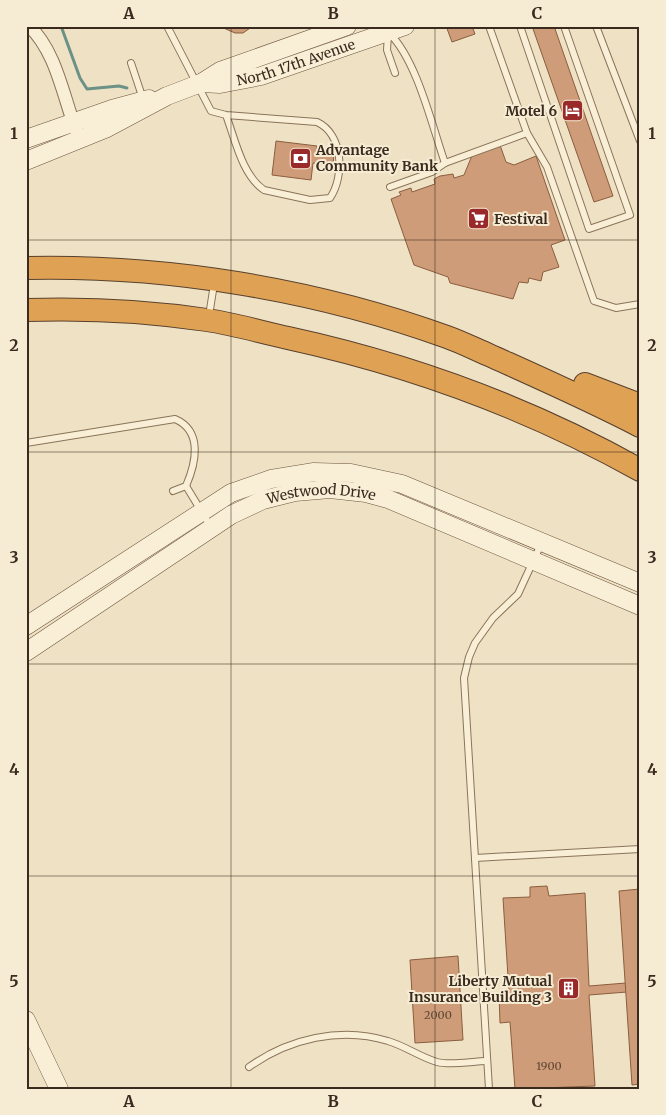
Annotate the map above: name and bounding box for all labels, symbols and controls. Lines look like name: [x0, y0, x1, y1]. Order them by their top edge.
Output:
text: A: [122, 3, 135, 23]
text: B: [327, 3, 339, 23]
text: C: [532, 3, 542, 23]
street label: North 17th Avenue: [235, 35, 357, 90]
hotel icon: Motel 6: [561, 99, 585, 123]
place label: Motel 6: [505, 102, 557, 120]
text: 1: [10, 123, 18, 143]
text: 1: [648, 123, 656, 143]
place label: Advantage Community Bank: [315, 141, 439, 175]
bank icon: Advantage Community Bank: [288, 146, 312, 170]
supermarket icon: Festival: [466, 207, 490, 231]
place label: Festival: [494, 210, 548, 228]
text: 2: [9, 335, 19, 355]
text: 2: [647, 335, 657, 355]
street label: Westwood Drive: [264, 480, 378, 508]
text: 3: [9, 547, 19, 567]
text: 3: [647, 547, 657, 567]
text: 4: [9, 759, 19, 779]
text: 4: [647, 759, 657, 779]
text: 5: [9, 971, 19, 991]
text: 5: [647, 971, 657, 991]
place label: Liberty Mutual Insurance Building 3: [409, 972, 552, 1006]
building icon: Liberty Mutual Insurance Building 3: [556, 977, 580, 1001]
house number: 2000: [424, 1008, 452, 1022]
house number: 1900: [536, 1059, 562, 1073]
text: A: [122, 1091, 135, 1111]
text: B: [327, 1091, 339, 1111]
text: C: [532, 1091, 542, 1111]

